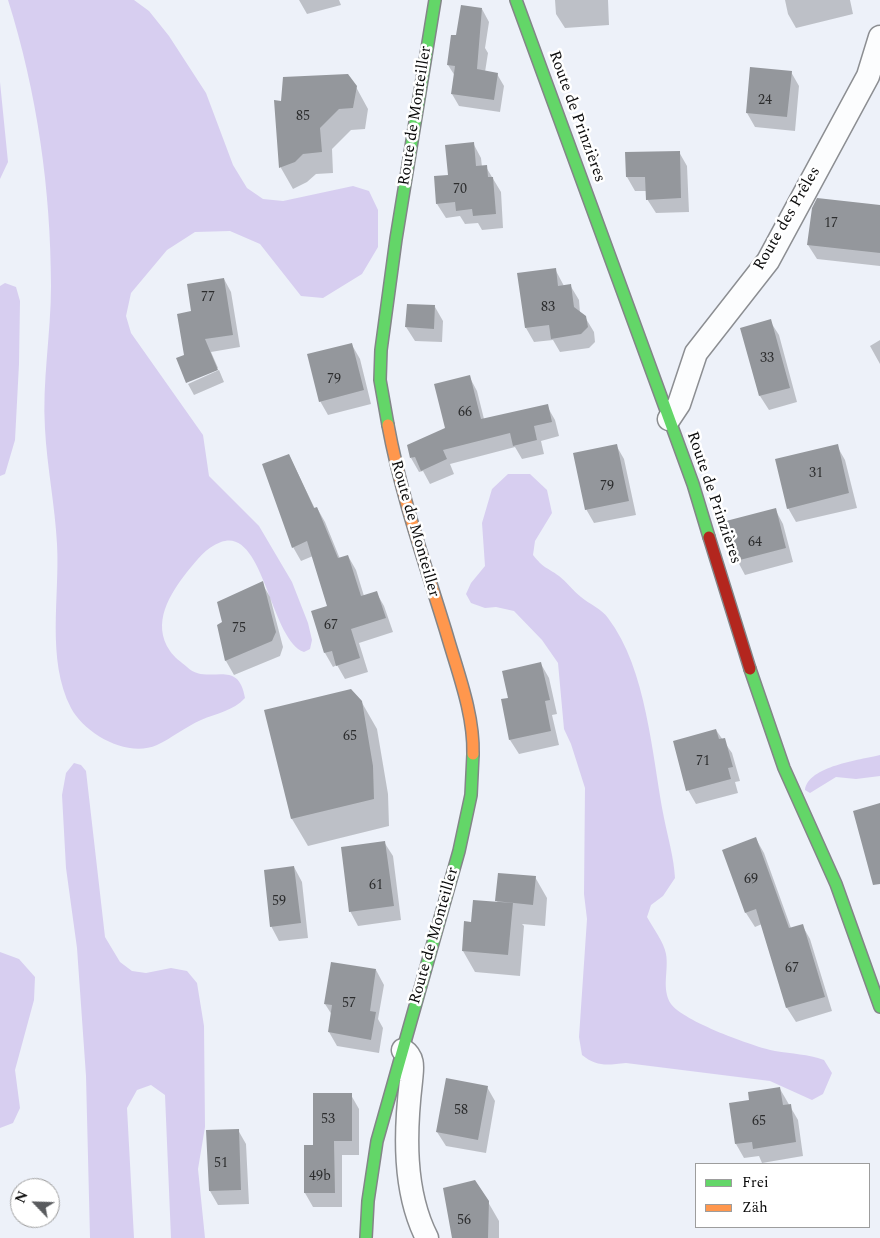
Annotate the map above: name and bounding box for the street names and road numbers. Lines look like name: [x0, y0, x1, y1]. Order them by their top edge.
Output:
street label: Route de Monteiller: [395, 45, 437, 187]
street label: Route de Prinzières: [543, 49, 609, 185]
street label: Route des Prêles: [751, 164, 825, 274]
street label: Route de Prinzières: [681, 429, 745, 567]
street label: Route de Monteiller: [385, 458, 443, 600]
street label: Route de Monteiller: [406, 865, 464, 1007]

